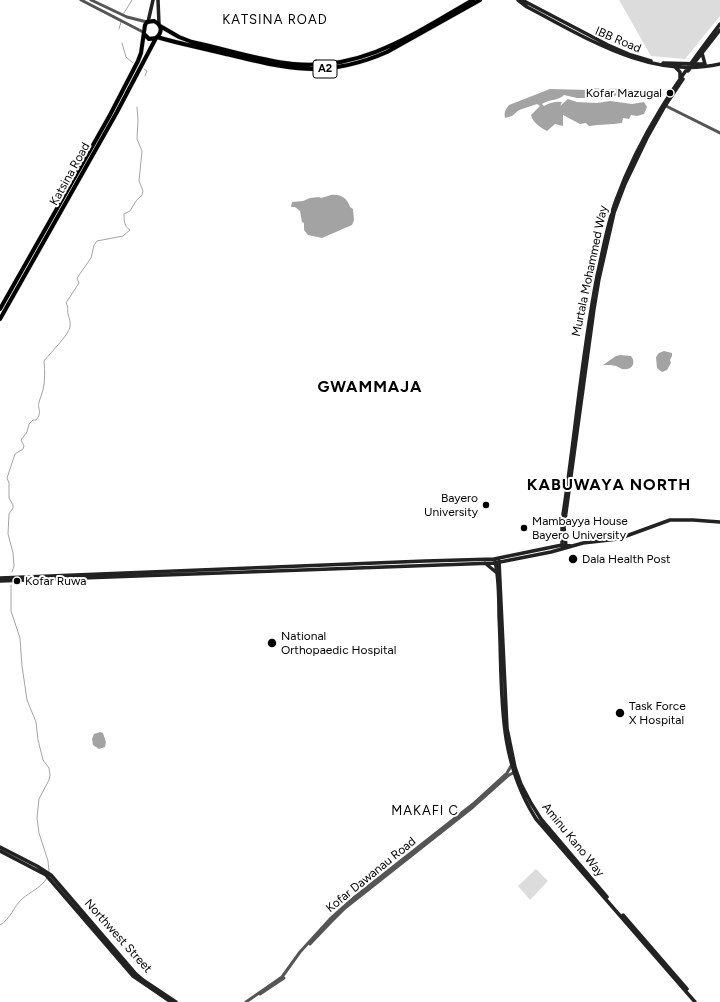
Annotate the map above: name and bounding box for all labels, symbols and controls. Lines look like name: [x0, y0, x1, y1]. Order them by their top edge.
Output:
district label: KATSINA ROAD: [222, 12, 328, 28]
street label: IBB Road: [593, 24, 643, 56]
road number: A2: [313, 60, 337, 78]
place label: Kofar Mazugal: [586, 86, 662, 100]
marker: Kofar Mazugal: [665, 88, 675, 98]
street label: Katsina Road: [47, 140, 93, 208]
street label: Murtala Mohammed Way: [569, 204, 611, 338]
district label: GWAMMAJA: [317, 377, 423, 397]
district label: KABUWAYA NORTH: [527, 475, 691, 495]
place label: Bayero University: [424, 491, 478, 519]
marker: Bayero University: [481, 500, 491, 510]
place label: Mambayya House Bayero University: [532, 514, 628, 542]
marker: Mambayya House Bayero University: [519, 523, 529, 533]
place label: Dala Health Post: [582, 552, 671, 566]
marker: Dala Health Post: [567, 553, 579, 565]
place label: Kofar Ruwa: [25, 574, 86, 588]
marker: Kofar Ruwa: [12, 576, 22, 586]
place label: National Orthopaedic Hospital: [281, 629, 396, 657]
marker: National Orthopaedic Hospital: [266, 637, 278, 649]
place label: Task Force X Hospital: [629, 699, 686, 727]
marker: Task Force X Hospital: [614, 707, 626, 719]
street label: Aminu Kano Way: [539, 800, 607, 880]
district label: MAKAFI C: [391, 803, 459, 819]
street label: Kofar Dawanau Road: [323, 834, 419, 916]
street label: Northwest Street: [81, 896, 155, 976]

